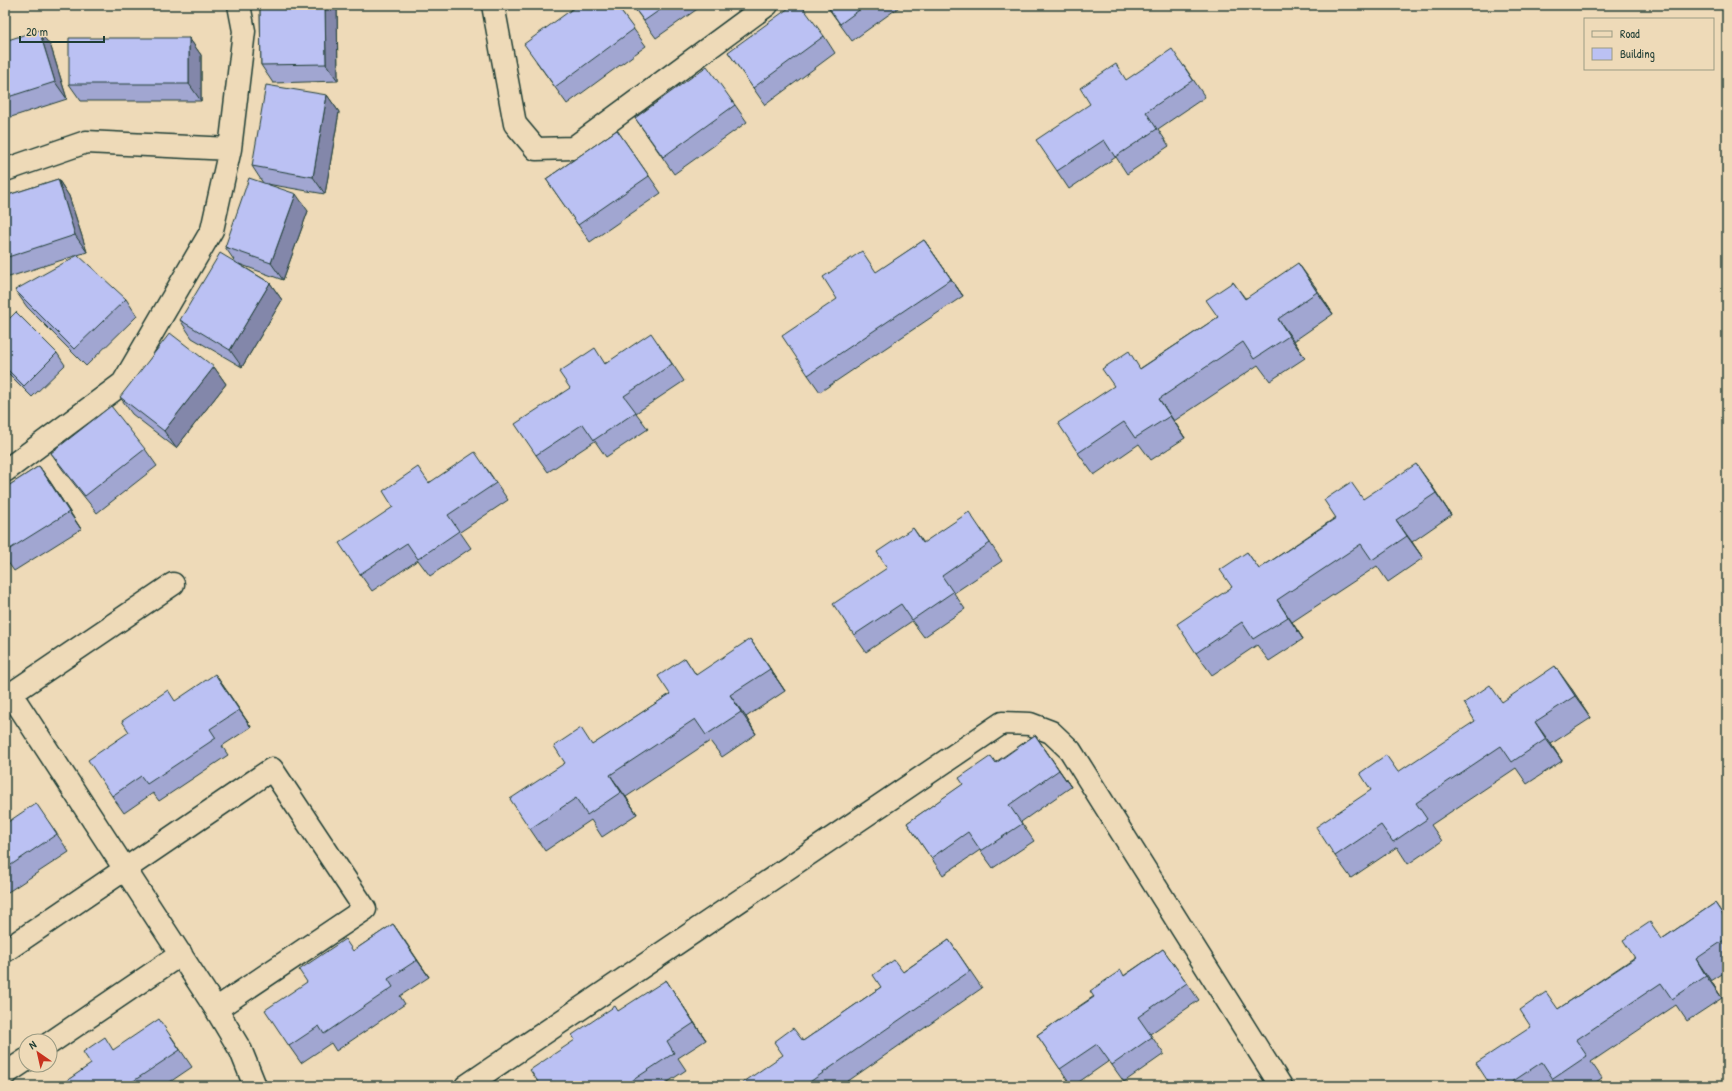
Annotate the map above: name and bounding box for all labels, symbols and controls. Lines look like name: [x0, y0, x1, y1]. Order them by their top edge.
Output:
scale bar: [20, 18, 104, 44]
legend: [1584, 18, 1714, 70]
text: 20 m: [26, 23, 48, 40]
text: Road: [1620, 25, 1640, 42]
text: Building: [1620, 45, 1655, 62]
north arrow: [18, 1033, 58, 1073]
text: N: [26, 1037, 39, 1052]

